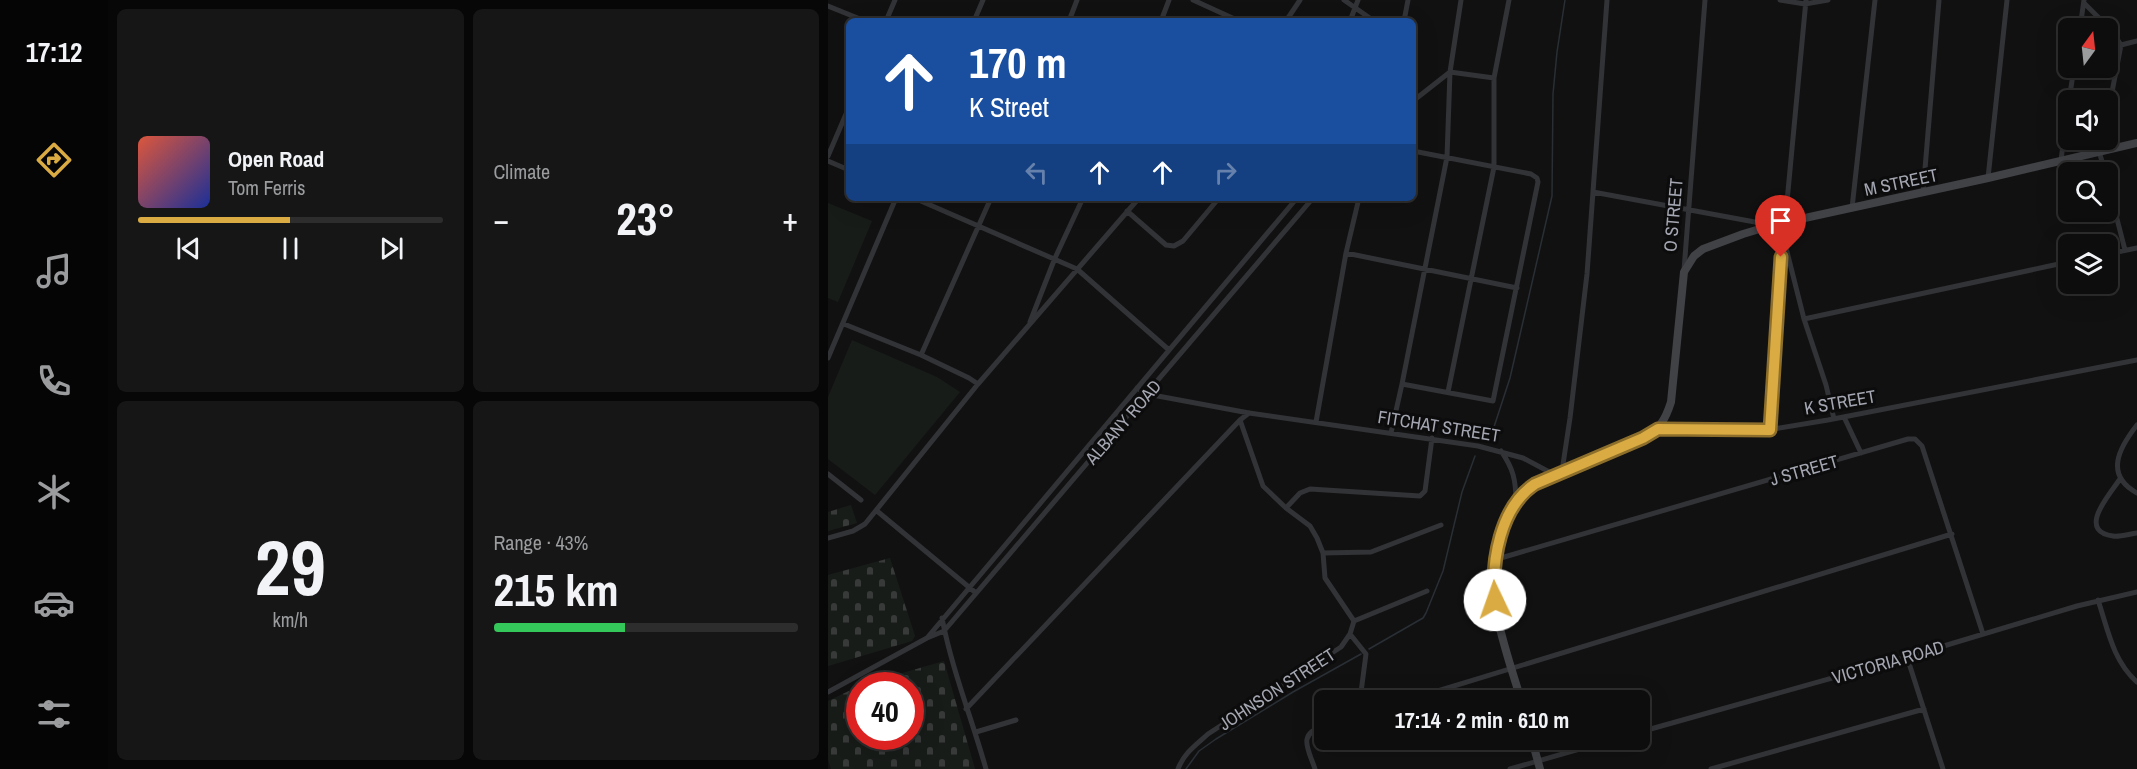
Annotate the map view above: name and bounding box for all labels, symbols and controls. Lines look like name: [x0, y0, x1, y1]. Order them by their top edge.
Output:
north arrow: [2058, 18, 2118, 78]
map controls: [2058, 18, 2118, 294]
text: 17:12: [26, 34, 82, 70]
text: 170 m: [969, 35, 1067, 91]
icon: ahead: [870, 42, 948, 120]
text: K Street: [969, 89, 1049, 125]
button: sound: [2058, 90, 2118, 150]
icon: directions: [33, 139, 75, 181]
text: Open Road: [228, 144, 324, 174]
icon: left: [1020, 156, 1053, 189]
icon: ahead: [1083, 156, 1116, 189]
icon: ahead: [1146, 156, 1179, 189]
icon: right: [1209, 156, 1242, 189]
text: Climate: [494, 158, 550, 185]
street label: M STREET: [1862, 162, 1940, 202]
button: search: [2058, 162, 2118, 222]
text: Tom Ferris: [228, 174, 306, 201]
street label: O STREET: [1657, 177, 1689, 253]
text: 23°: [616, 188, 675, 249]
pin: [1755, 195, 1806, 257]
text: −: [494, 197, 509, 241]
text: +: [782, 197, 798, 241]
icon: arrive: [1764, 204, 1797, 237]
icon: previous: [172, 232, 205, 265]
icon: pause: [274, 232, 307, 265]
icon: next: [375, 232, 408, 265]
button: layers: [2058, 234, 2118, 294]
icon: music: [33, 250, 75, 292]
icon: phone: [33, 360, 75, 402]
street label: ALBANY ROAD: [1079, 374, 1167, 470]
street label: K STREET: [1802, 383, 1878, 421]
street label: FITCHAT STREET: [1376, 404, 1502, 448]
street label: J STREET: [1767, 448, 1841, 492]
icon: climate: [33, 471, 75, 513]
text: 29: [255, 514, 326, 619]
text: Range · 43%: [494, 529, 588, 556]
text: 215 km: [494, 559, 619, 620]
position arrow: [1463, 568, 1527, 632]
icon: car: [33, 582, 75, 624]
text: km/h: [272, 606, 308, 633]
street label: VICTORIA ROAD: [1829, 634, 1947, 690]
street label: JOHNSON STREET: [1214, 642, 1340, 736]
speed limit sign: 40: [846, 672, 924, 750]
icon: filters: [33, 693, 75, 735]
text: 17:14 · 2 min · 610 m: [1395, 705, 1569, 735]

